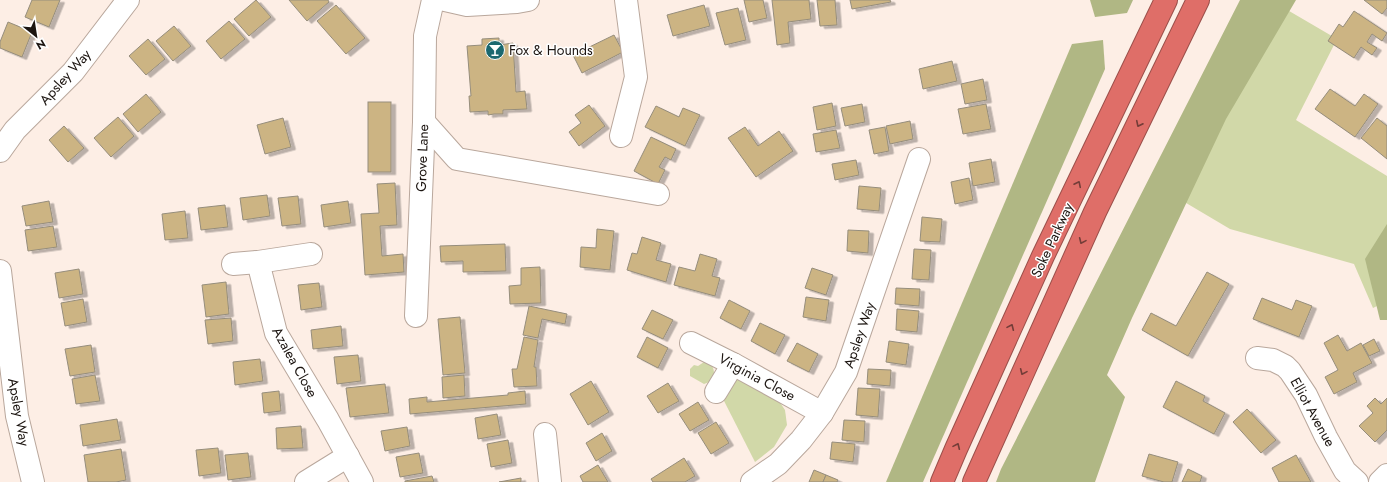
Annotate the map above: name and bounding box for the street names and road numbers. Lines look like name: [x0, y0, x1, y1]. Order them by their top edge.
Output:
street label: Apsley Way: [35, 44, 96, 109]
street label: Grove Lane: [411, 124, 433, 192]
street label: Soke Parkway: [1026, 199, 1078, 281]
street label: Apsley Way: [838, 298, 880, 371]
street label: Azalea Close: [267, 323, 323, 401]
street label: Virginia Close: [715, 348, 799, 406]
street label: Elliot Avenue: [1286, 374, 1340, 450]
street label: Apsley Way: [3, 376, 35, 448]

